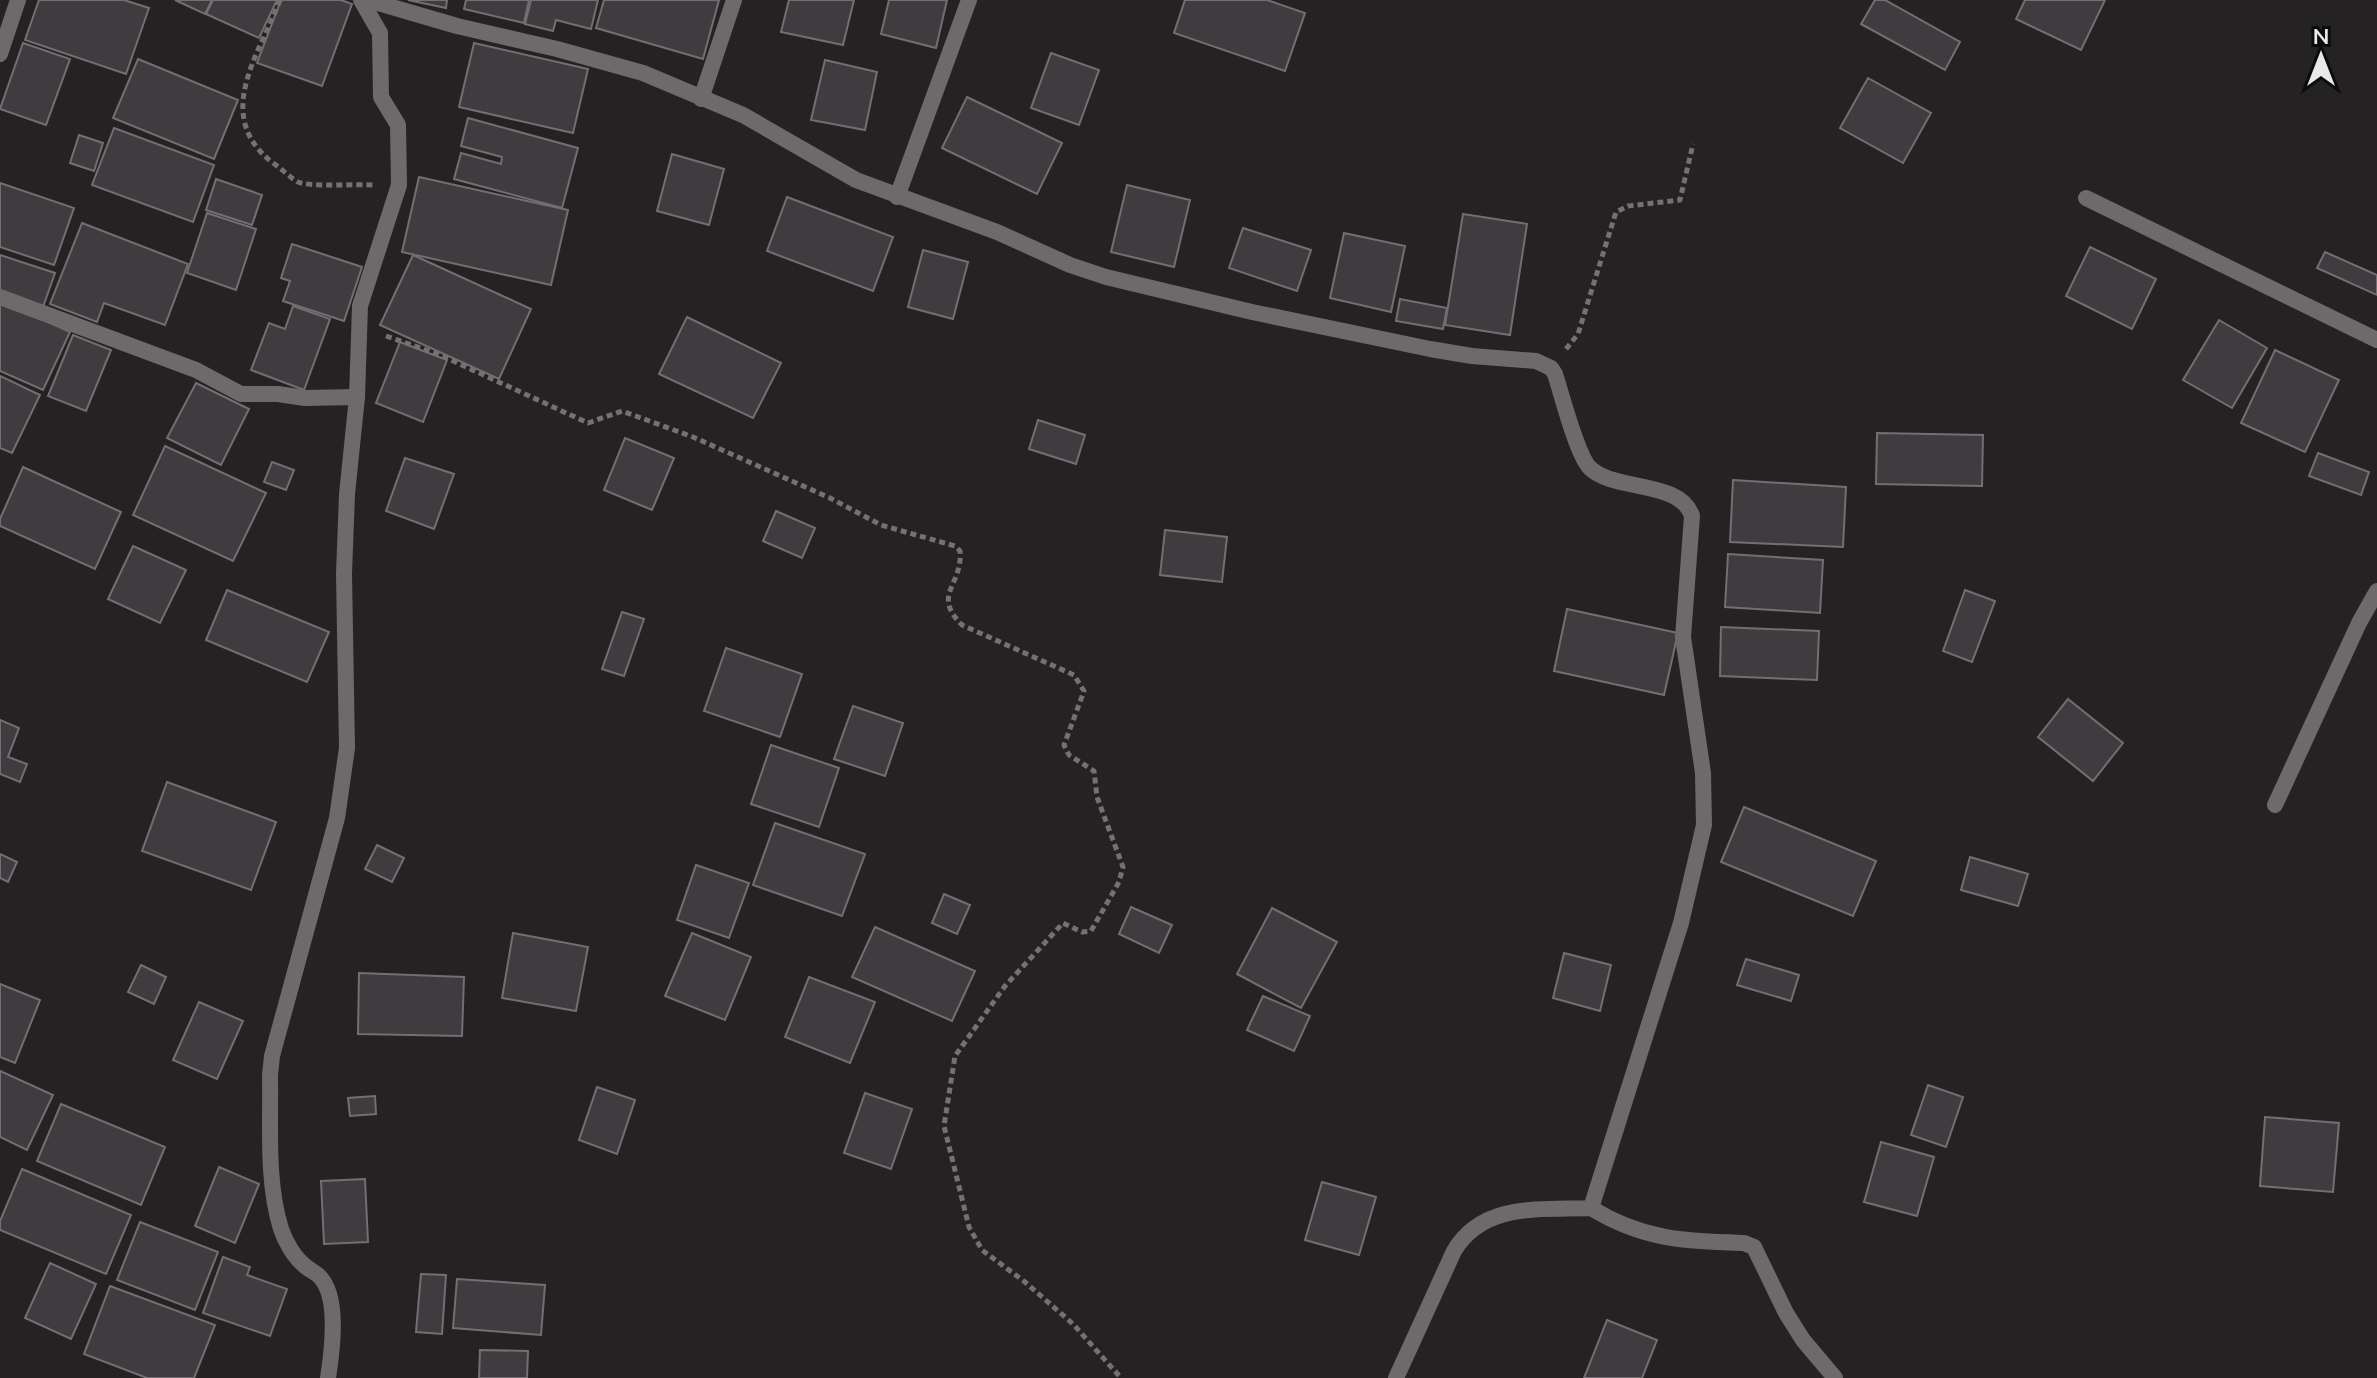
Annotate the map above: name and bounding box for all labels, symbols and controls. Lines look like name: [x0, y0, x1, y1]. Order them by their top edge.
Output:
north arrow: [2281, 16, 2361, 96]
text: N: [2313, 22, 2329, 50]

